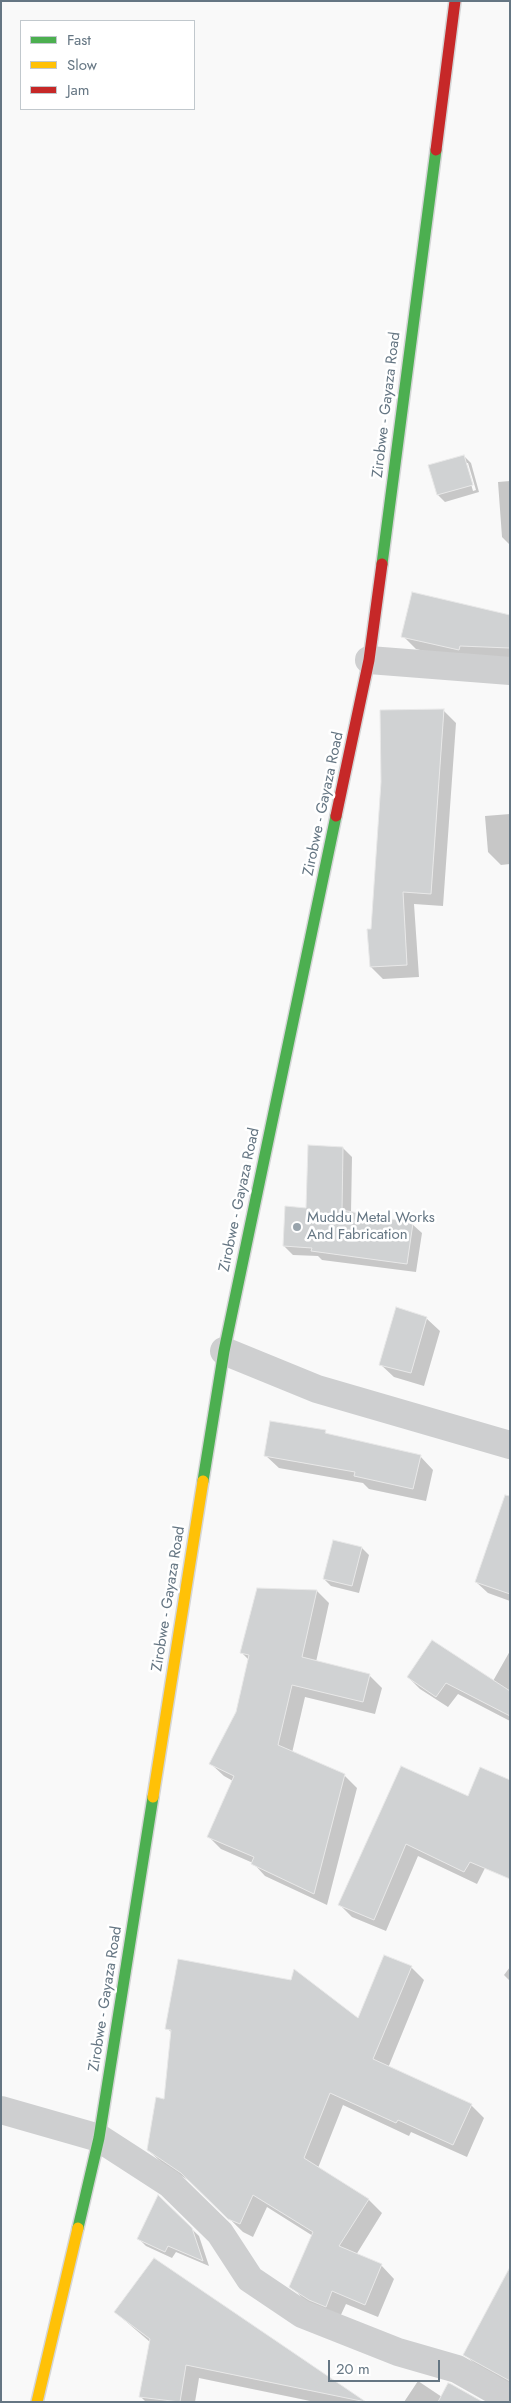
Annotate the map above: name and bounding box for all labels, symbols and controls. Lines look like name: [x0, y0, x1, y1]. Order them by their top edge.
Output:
legend: [20, 20, 195, 110]
text: Fast: [67, 29, 91, 51]
text: Slow: [67, 54, 97, 76]
text: Jam: [67, 79, 90, 101]
street label: Zirobwe - Gayaza Road: [369, 331, 405, 479]
street label: Zirobwe - Gayaza Road: [300, 730, 348, 878]
street label: Zirobwe - Gayaza Road: [216, 1126, 264, 1274]
place label: Muddu Metal Works And Fabrication: [307, 1209, 435, 1244]
marker: Muddu Metal Works And Fabrication: [291, 1221, 303, 1233]
street label: Zirobwe - Gayaza Road: [149, 1525, 189, 1673]
street label: Zirobwe - Gayaza Road: [86, 1925, 126, 2073]
scale bar: [331, 2350, 444, 2382]
text: 20 m: [336, 2358, 370, 2380]

